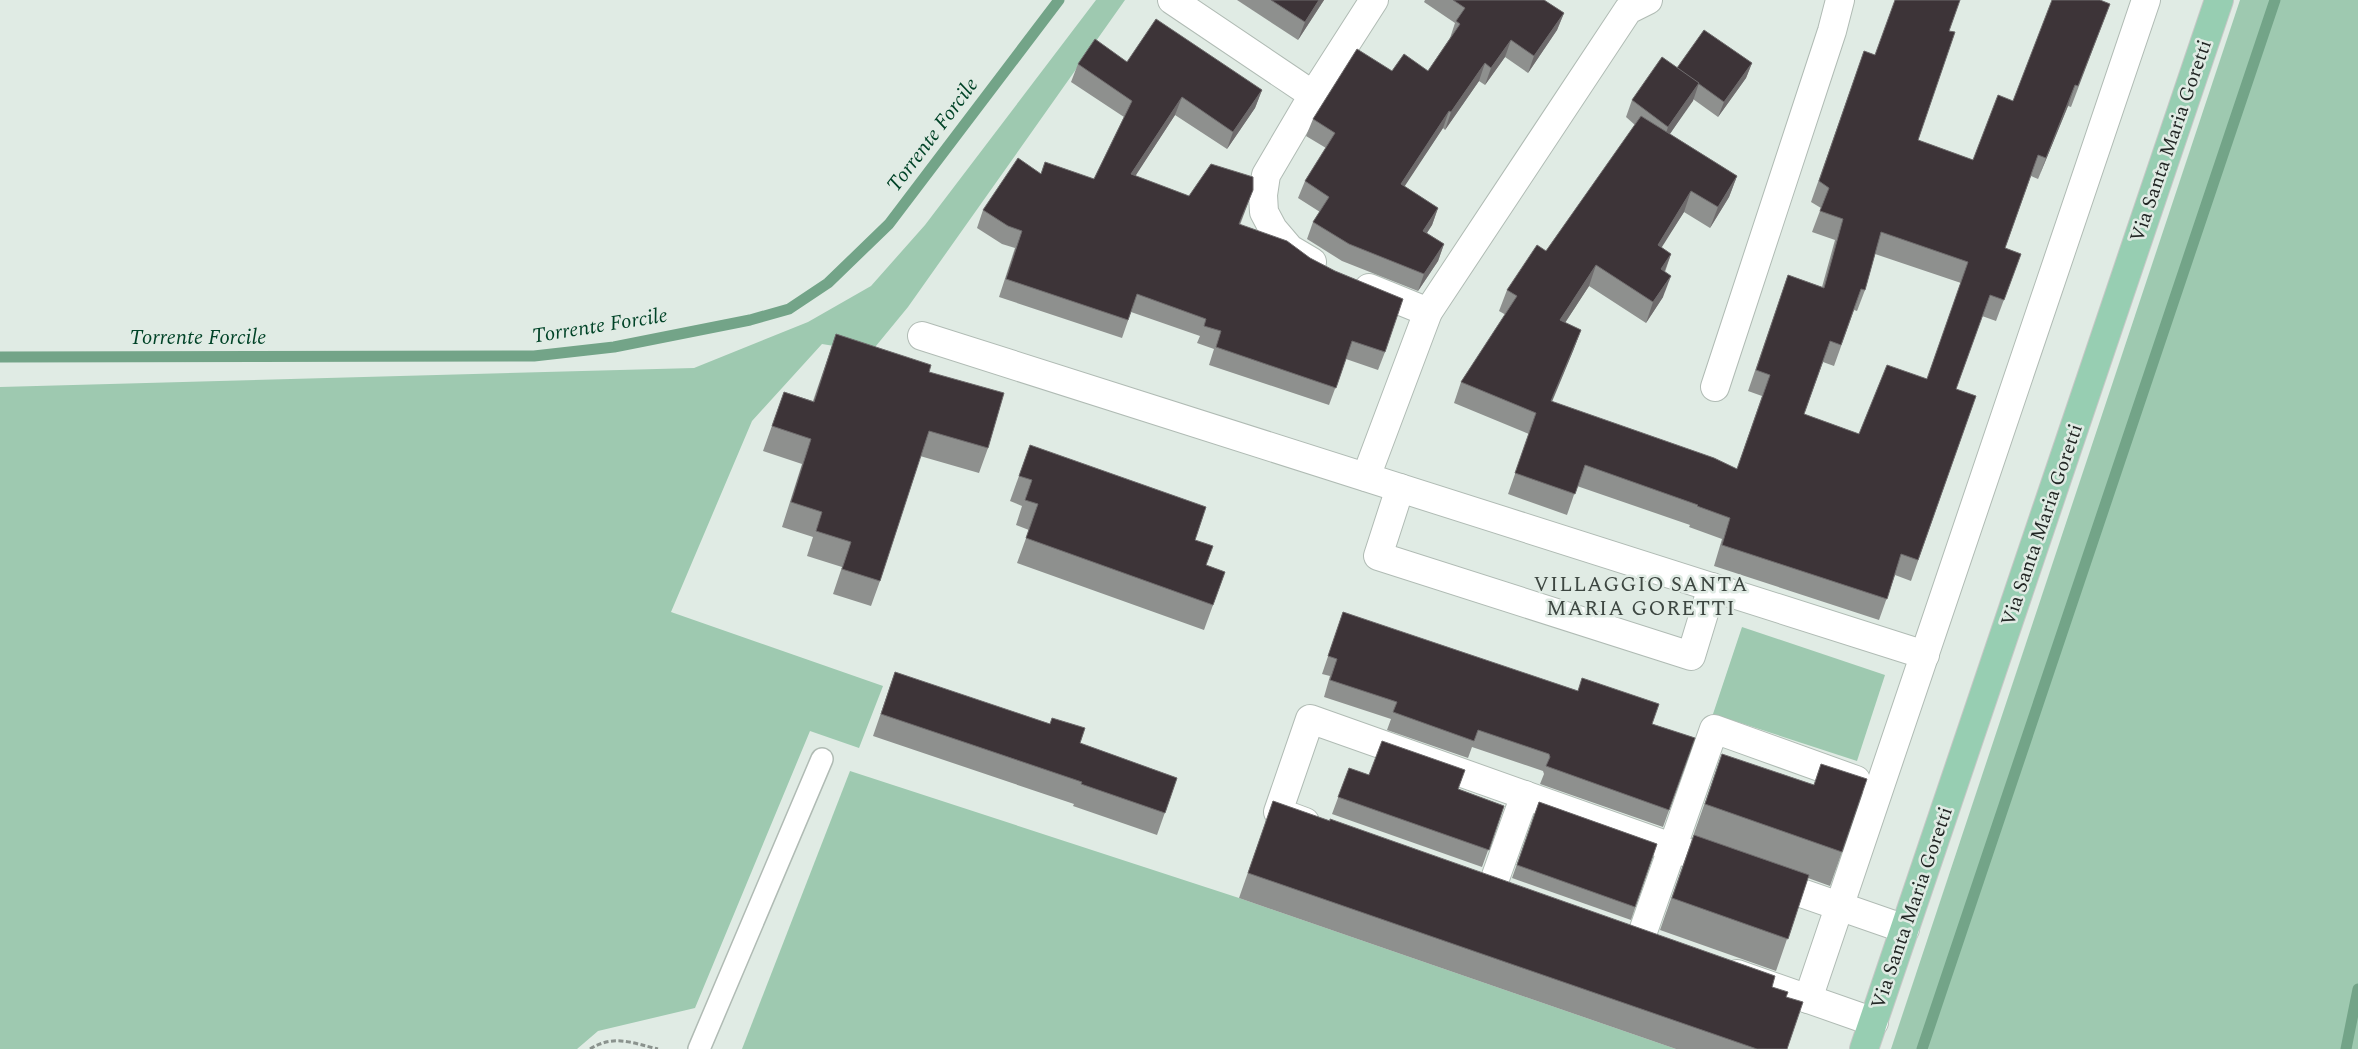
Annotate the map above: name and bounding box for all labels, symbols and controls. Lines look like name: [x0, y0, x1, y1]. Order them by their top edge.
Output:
street label: Via Santa Maria Goretti: [2122, 36, 2220, 246]
water label: Torrente Forcile: [879, 71, 987, 199]
water label: Torrente Forcile: [530, 299, 670, 353]
water label: Torrente Forcile: [130, 322, 266, 354]
street label: Via Santa Maria Goretti: [1993, 420, 2091, 630]
district label: VILLAGGIO SANTA MARIA GORETTI: [1533, 569, 1749, 625]
street label: Via Santa Maria Goretti: [1863, 803, 1961, 1013]

